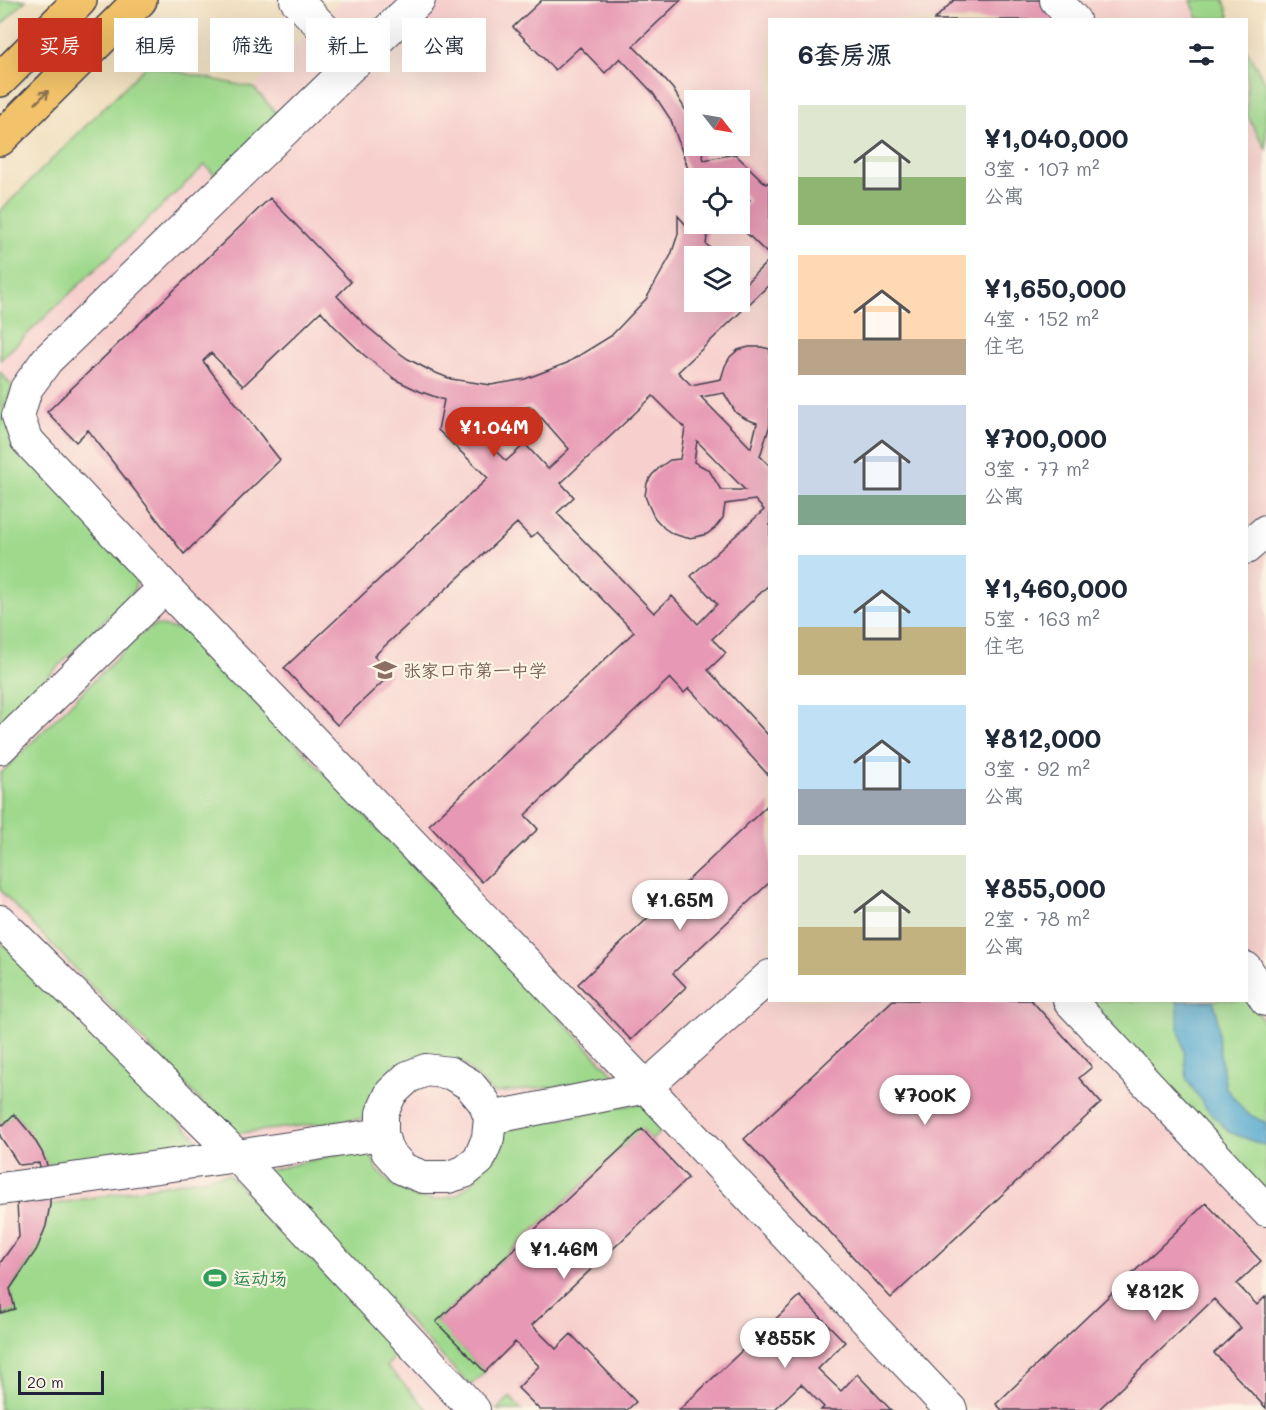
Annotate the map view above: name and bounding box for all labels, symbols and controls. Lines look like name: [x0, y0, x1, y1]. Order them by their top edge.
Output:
chip: 买房: [18, 18, 102, 72]
chip: 租房: [114, 18, 198, 72]
chip: 筛选: [210, 18, 294, 72]
chip: 新上: [306, 18, 390, 72]
chip: 公寓: [402, 18, 486, 72]
text: 6套房源: [798, 37, 892, 71]
icon: filters: [1185, 38, 1218, 71]
one-way arrow: [34, 90, 49, 105]
north arrow: [684, 90, 750, 156]
map controls: [684, 90, 750, 312]
text: ¥1,040,000: [984, 121, 1129, 155]
icon: home: [846, 129, 918, 201]
text: 3室 · 107 m²: [984, 155, 1100, 181]
button: locate: [684, 168, 750, 234]
text: 公寓: [984, 182, 1024, 208]
button: layers: [684, 246, 750, 312]
text: ¥1,650,000: [984, 271, 1126, 305]
icon: home: [846, 279, 918, 351]
text: 4室 · 152 m²: [984, 305, 1099, 331]
text: 住宅: [984, 332, 1024, 358]
pin: ¥1.04M: [445, 407, 543, 458]
text: ¥1.04M: [459, 413, 529, 439]
text: ¥700,000: [984, 421, 1107, 455]
icon: home: [846, 429, 918, 501]
text: 3室 · 77 m²: [984, 455, 1089, 481]
text: 公寓: [984, 482, 1024, 508]
text: ¥1,460,000: [984, 571, 1128, 605]
icon: home: [846, 579, 918, 651]
text: 5室 · 163 m²: [984, 605, 1100, 631]
text: 住宅: [984, 632, 1024, 658]
school or university icon: 张家口市第一中学: [372, 657, 398, 683]
place label: 张家口市第一中学: [403, 658, 547, 682]
text: ¥812,000: [984, 721, 1101, 755]
icon: home: [846, 729, 918, 801]
text: 3室 · 92 m²: [984, 755, 1090, 781]
text: 公寓: [984, 782, 1024, 808]
text: ¥855,000: [984, 871, 1106, 905]
icon: home: [846, 879, 918, 951]
pin: ¥1.65M: [631, 880, 729, 931]
text: ¥1.65M: [646, 886, 714, 912]
text: 2室 · 78 m²: [984, 905, 1090, 931]
text: 公寓: [984, 932, 1024, 958]
pin: ¥700K: [883, 1075, 967, 1126]
text: ¥700K: [893, 1081, 957, 1107]
pin: ¥1.46M: [515, 1229, 613, 1280]
text: ¥1.46M: [529, 1235, 599, 1261]
sports icon: 运动场: [202, 1265, 228, 1291]
place label: 运动场: [233, 1266, 287, 1290]
pin: ¥812K: [1113, 1271, 1197, 1322]
text: ¥812K: [1126, 1277, 1184, 1303]
pin: ¥855K: [743, 1318, 827, 1369]
text: ¥855K: [754, 1324, 816, 1350]
scale bar: [18, 1368, 104, 1396]
text: 20 m: [27, 1371, 64, 1392]

